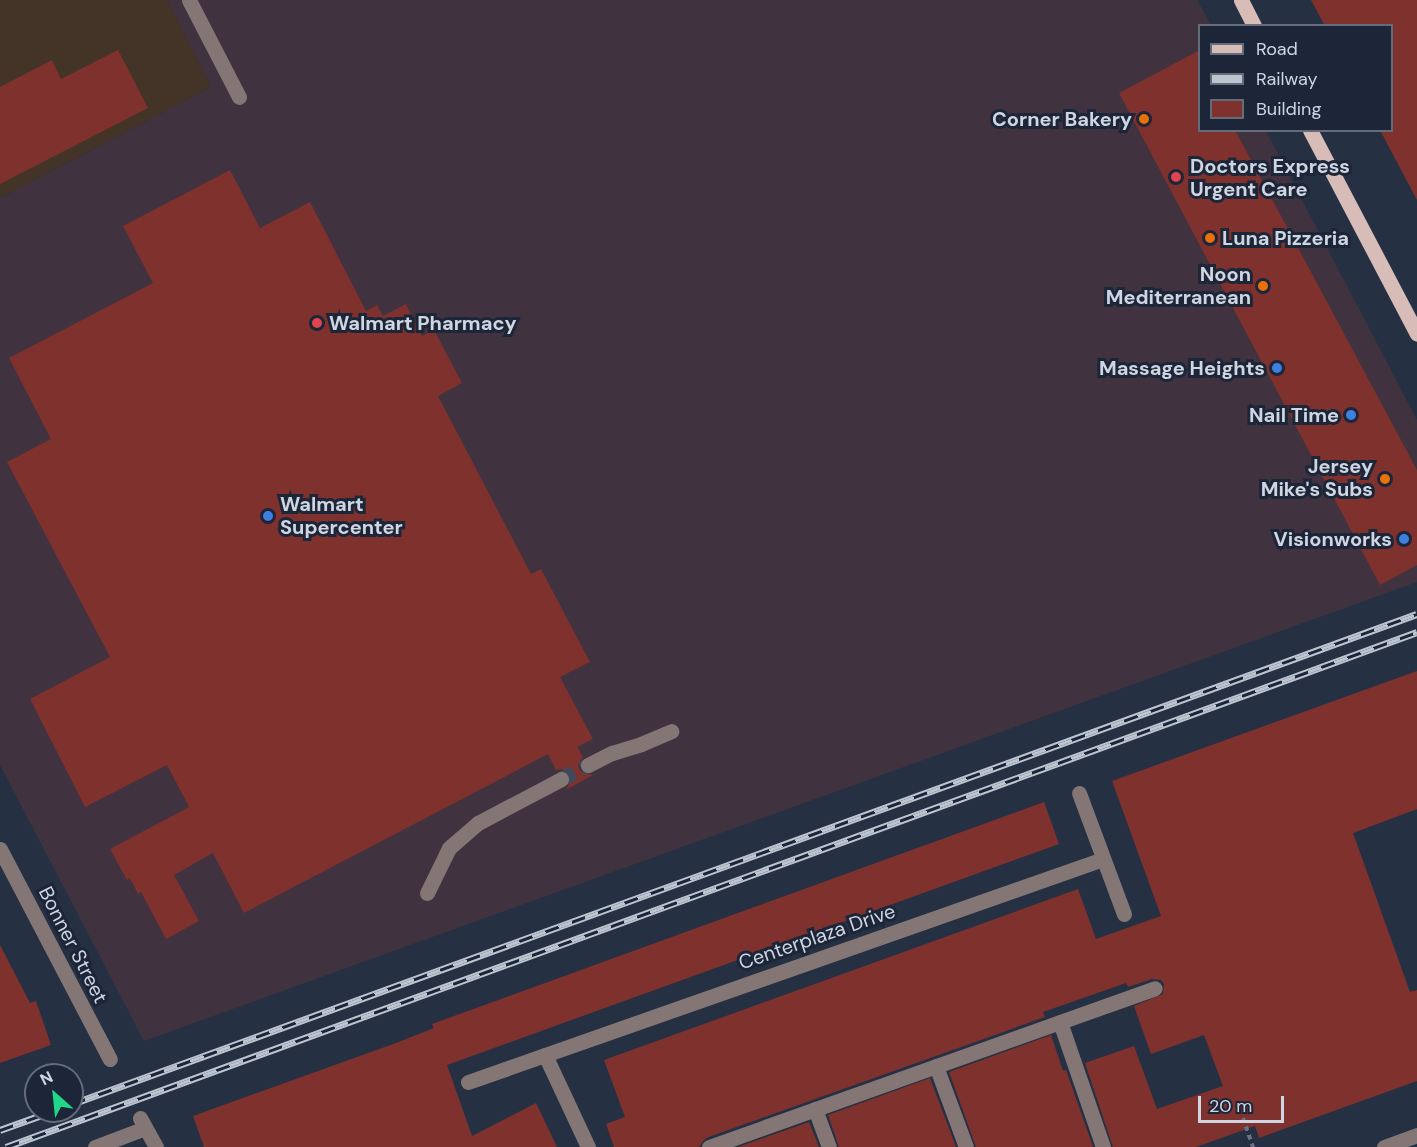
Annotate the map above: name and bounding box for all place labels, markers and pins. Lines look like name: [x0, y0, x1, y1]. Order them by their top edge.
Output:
place label: Corner Bakery: [992, 107, 1132, 131]
marker: Corner Bakery: [1137, 112, 1151, 126]
place label: Doctors Express Urgent Care: [1190, 154, 1350, 201]
marker: Doctors Express Urgent Care: [1167, 168, 1185, 186]
place label: Luna Pizzeria: [1222, 226, 1349, 250]
marker: Luna Pizzeria: [1203, 231, 1217, 245]
place label: Noon Mediterranean: [1106, 262, 1251, 309]
marker: Noon Mediterranean: [1256, 279, 1270, 293]
place label: Walmart Pharmacy: [329, 311, 517, 335]
marker: Walmart Pharmacy: [310, 316, 324, 330]
place label: Massage Heights: [1099, 356, 1265, 380]
marker: Massage Heights: [1270, 361, 1284, 375]
place label: Nail Time: [1249, 403, 1339, 427]
marker: Nail Time: [1344, 408, 1358, 422]
place label: Jersey Mike's Subs: [1261, 455, 1373, 502]
marker: Jersey Mike's Subs: [1378, 472, 1392, 486]
place label: Walmart Supercenter: [280, 492, 403, 539]
marker: Walmart Supercenter: [261, 509, 275, 523]
place label: Visionworks: [1274, 527, 1392, 551]
marker: Visionworks: [1397, 532, 1411, 546]

